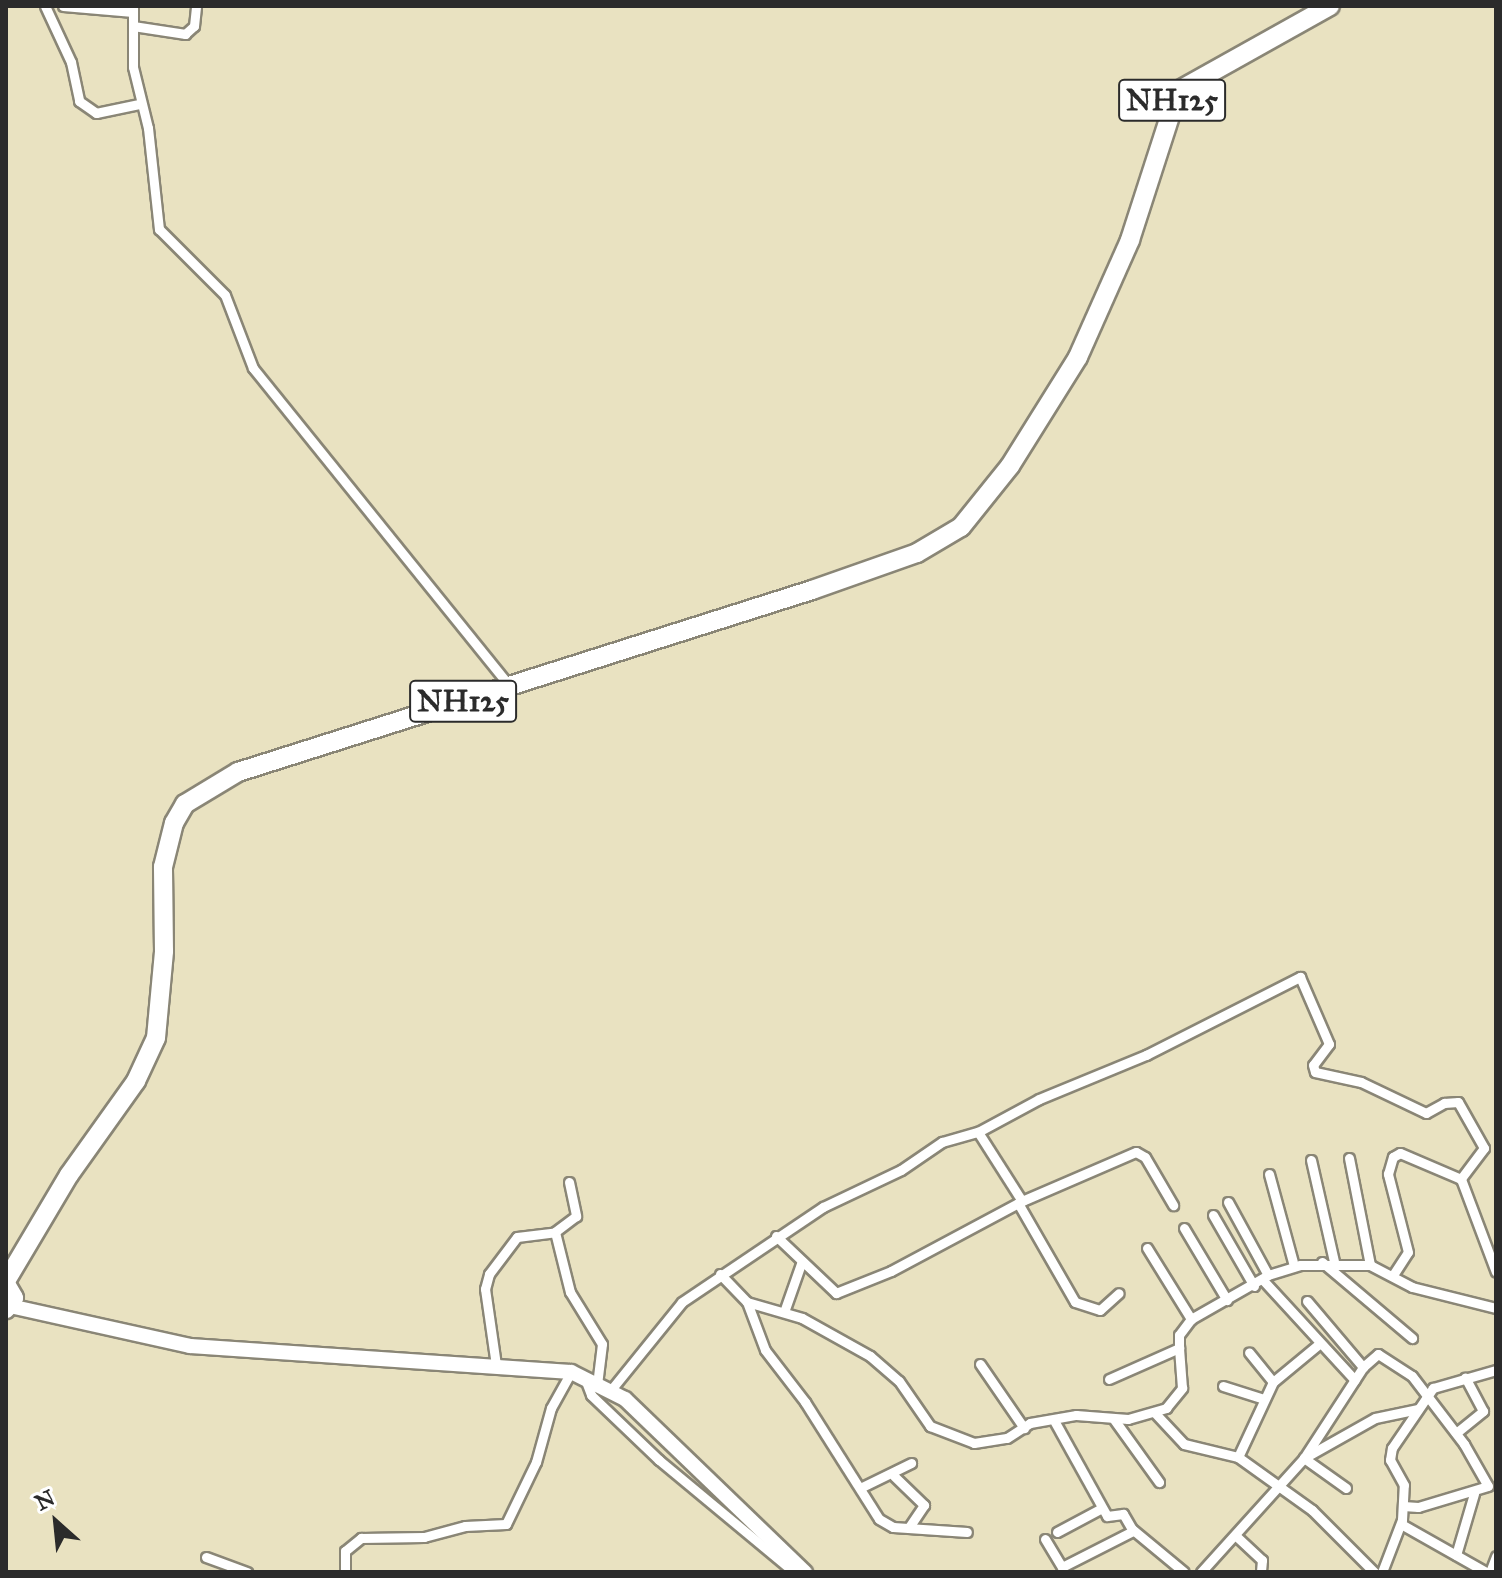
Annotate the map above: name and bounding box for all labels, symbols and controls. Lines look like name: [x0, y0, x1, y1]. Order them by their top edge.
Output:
road number: NH125: [1118, 74, 1226, 126]
road number: NH125: [409, 675, 517, 727]
north arrow: [16, 1482, 96, 1562]
text: N: [30, 1484, 59, 1516]

